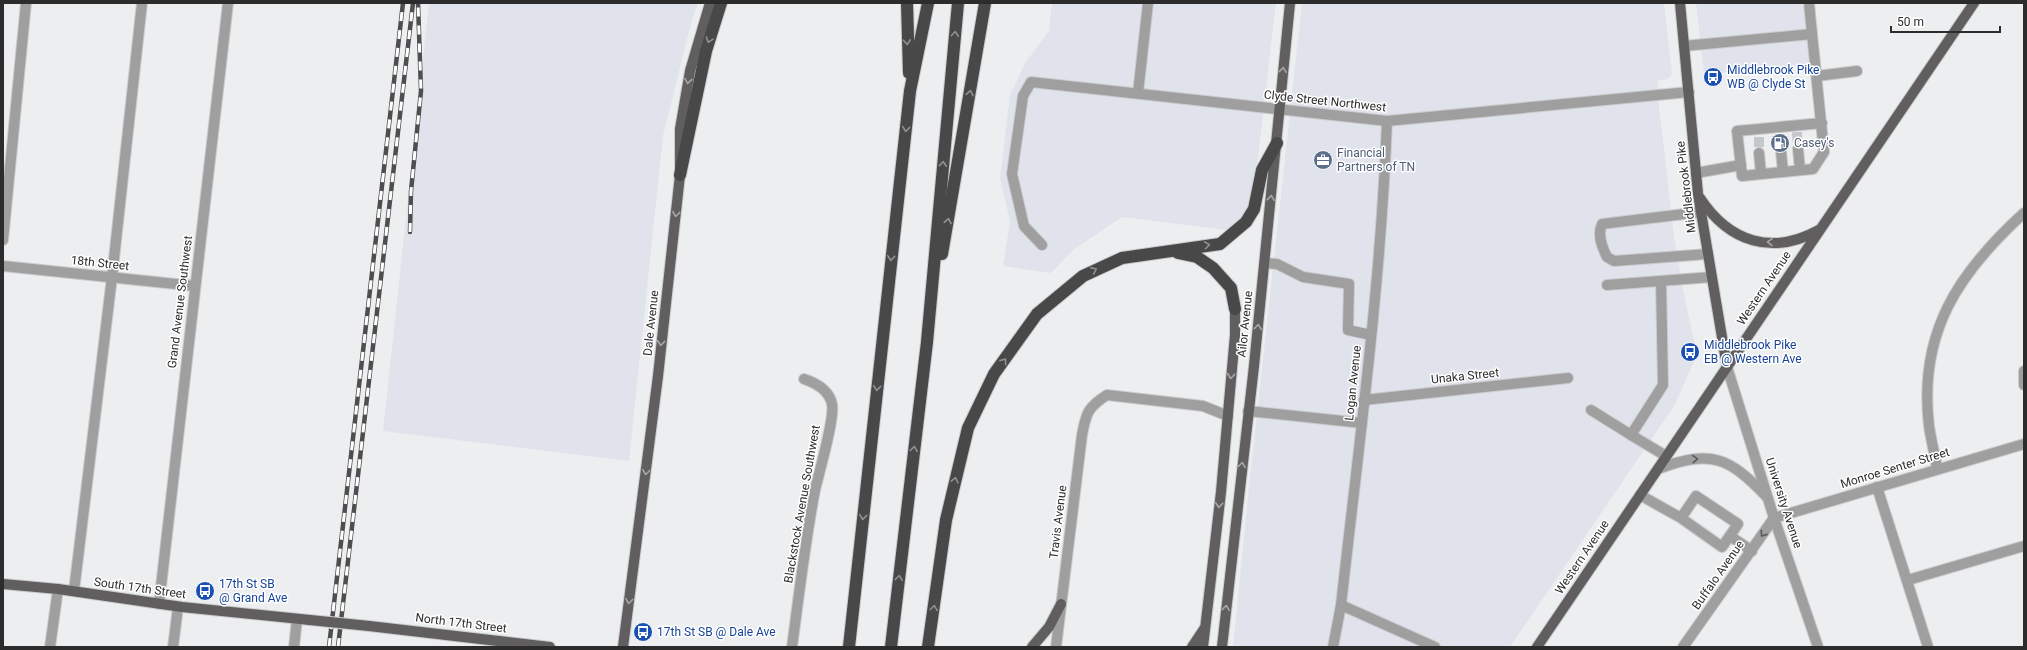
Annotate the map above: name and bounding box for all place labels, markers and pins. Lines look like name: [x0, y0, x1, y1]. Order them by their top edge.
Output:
place label: Middlebrook Pike WB @ Clyde St: [1727, 63, 1819, 91]
bus stop icon: Middlebrook Pike WB @ Clyde St: [1702, 66, 1724, 88]
fuel station icon: Casey's: [1769, 132, 1791, 154]
place label: Casey's: [1794, 136, 1834, 150]
place label: Financial Partners of TN: [1337, 146, 1415, 174]
office icon: Financial Partners of TN: [1312, 149, 1334, 171]
place label: Middlebrook Pike EB @ Western Ave: [1704, 338, 1802, 366]
bus stop icon: Middlebrook Pike EB @ Western Ave: [1679, 341, 1701, 363]
place label: 17th St SB @ Grand Ave: [219, 577, 287, 605]
bus stop icon: 17th St SB @ Grand Ave: [194, 580, 216, 602]
bus stop icon: 17th St SB @ Dale Ave: [632, 621, 654, 643]
place label: 17th St SB @ Dale Ave: [657, 625, 776, 639]

